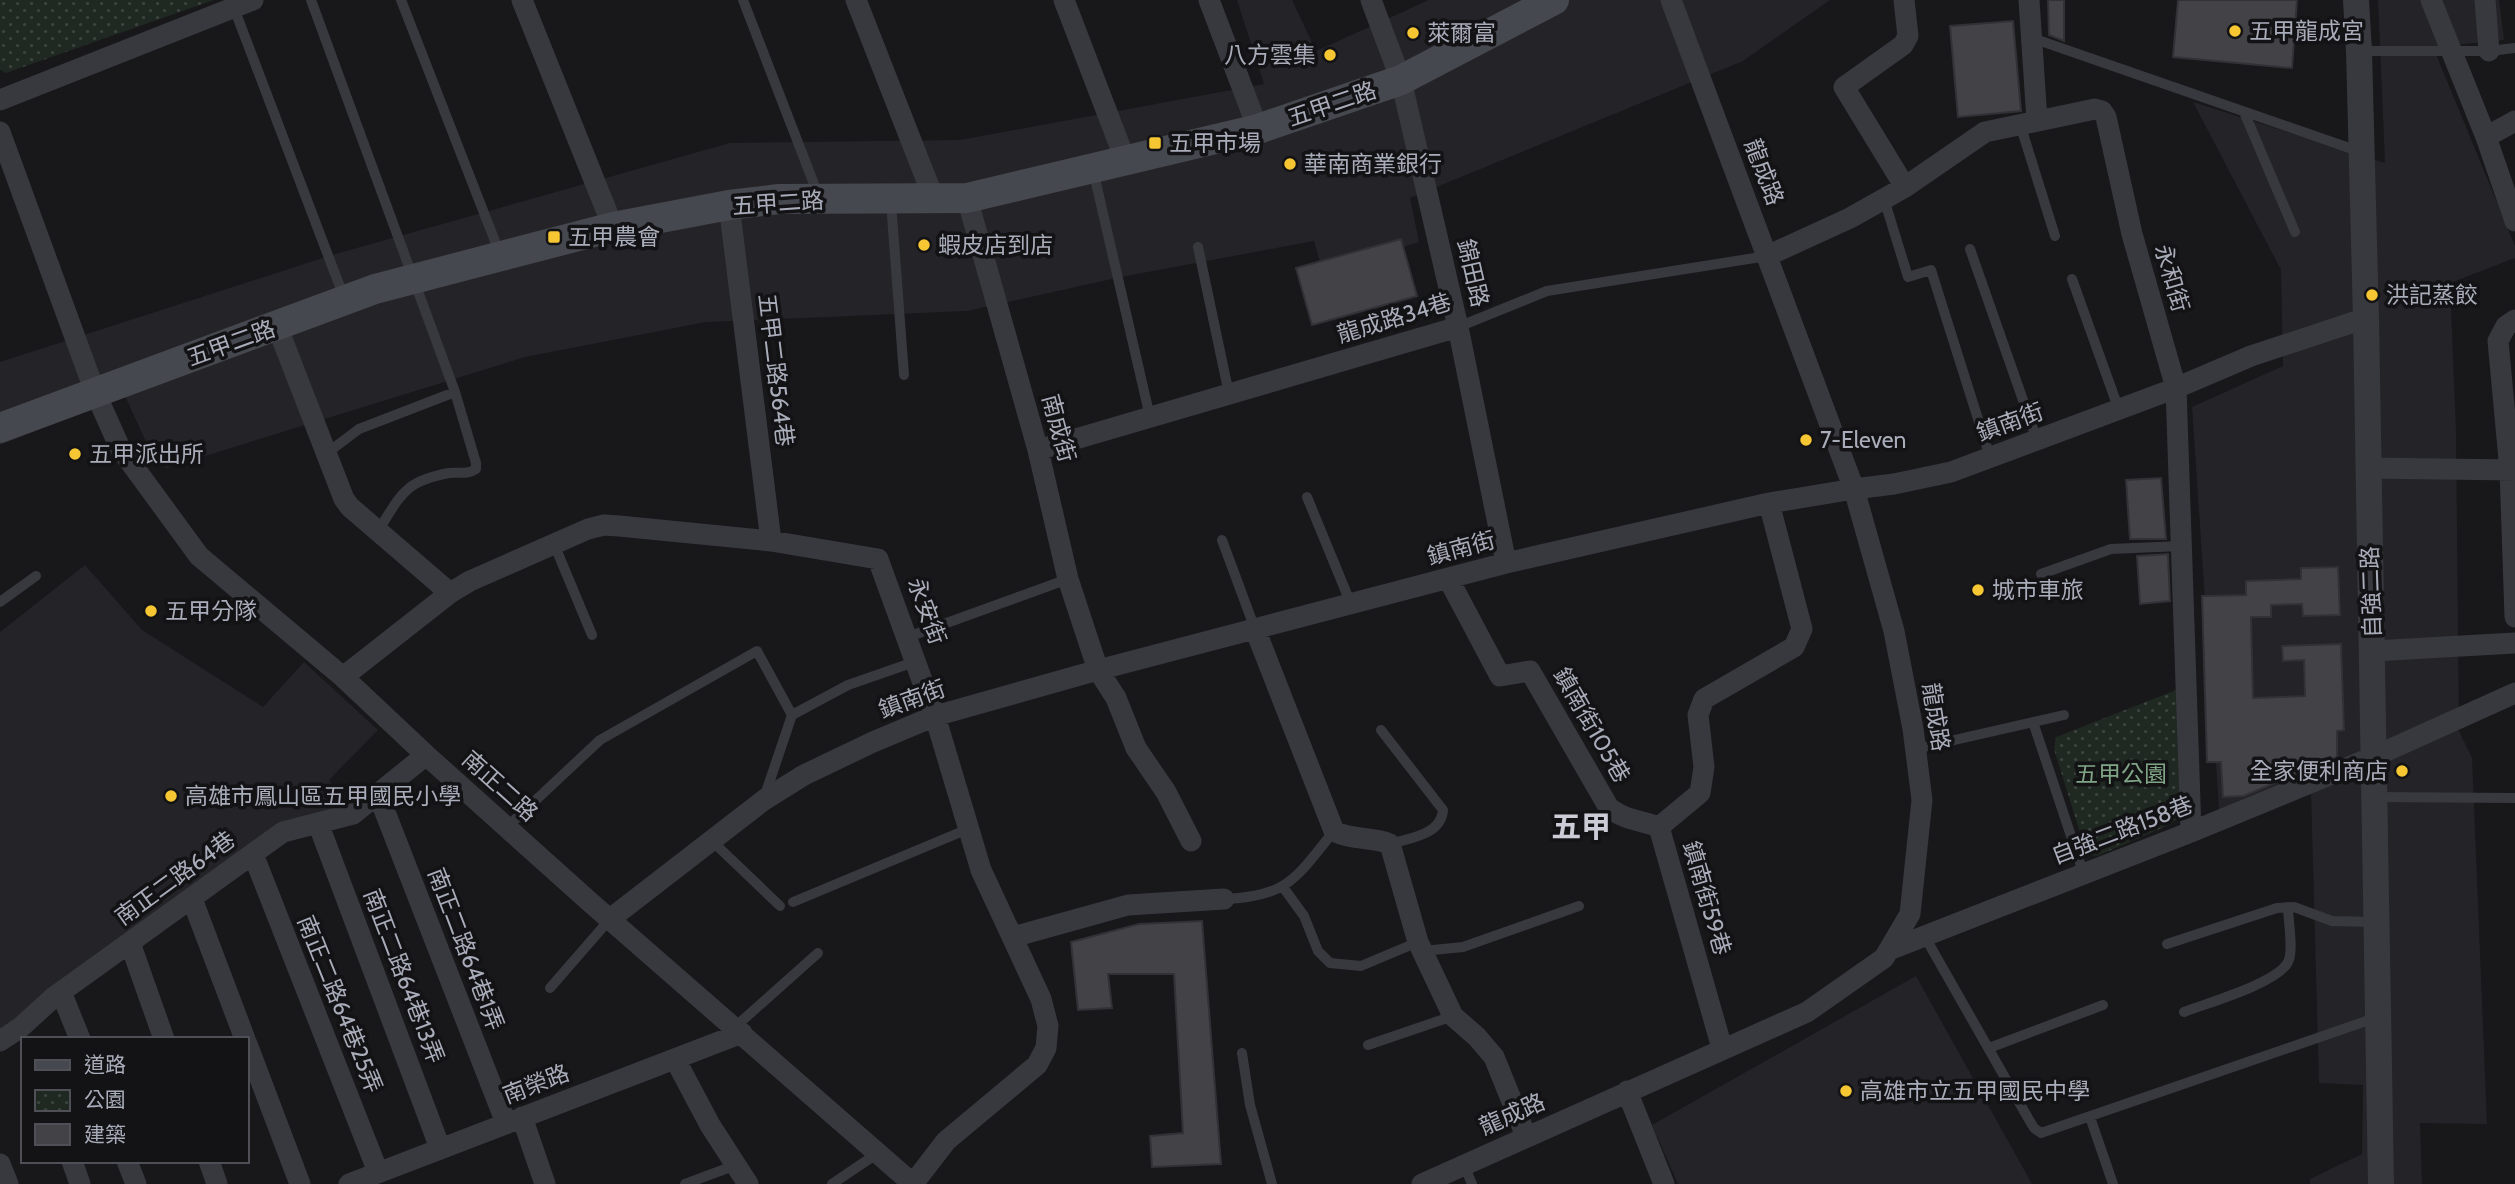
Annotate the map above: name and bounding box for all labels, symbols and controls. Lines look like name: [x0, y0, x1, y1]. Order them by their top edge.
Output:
place label: 五甲龍成宮: [2249, 17, 2364, 45]
place label: 萊爾富: [1427, 19, 1496, 47]
marker: 五甲龍成宮: [2227, 23, 2243, 39]
marker: 萊爾富: [1405, 25, 1421, 41]
place label: 八方雲集: [1224, 41, 1316, 69]
marker: 八方雲集: [1322, 47, 1338, 63]
street label: 五甲二路: [1284, 76, 1380, 132]
place label: 五甲市場: [1169, 129, 1261, 157]
marker: 五甲市場: [1147, 135, 1163, 151]
street label: 龍成路: [1739, 135, 1789, 209]
place label: 華南商業銀行: [1304, 150, 1442, 178]
marker: 華南商業銀行: [1282, 156, 1298, 172]
street label: 五甲二路: [731, 186, 825, 220]
place label: 五甲農會: [568, 223, 660, 251]
marker: 五甲農會: [546, 229, 562, 245]
place label: 蝦皮店到店: [938, 231, 1053, 259]
street label: 錦田路: [1452, 236, 1494, 310]
marker: 蝦皮店到店: [916, 237, 932, 253]
street label: 永和街: [2149, 241, 2195, 315]
place label: 洪記蒸餃: [2386, 281, 2478, 309]
street label: 龍成路34巷: [1334, 287, 1454, 349]
marker: 洪記蒸餃: [2364, 287, 2380, 303]
street label: 五甲二路564巷: [753, 292, 799, 448]
street label: 五甲二路: [183, 314, 279, 372]
street label: 南成街: [1037, 391, 1081, 465]
street label: 鎮南街: [1973, 397, 2047, 447]
place label: 7-Eleven: [1820, 426, 1906, 454]
marker: 7-Eleven: [1798, 432, 1814, 448]
place label: 五甲派出所: [89, 440, 204, 468]
marker: 五甲派出所: [67, 446, 83, 462]
street label: 鎮南街: [1424, 526, 1498, 570]
street label: 自強二路: [2355, 546, 2387, 638]
street label: 永安街: [902, 574, 952, 648]
place label: 城市車旅: [1992, 576, 2084, 604]
marker: 城市車旅: [1970, 582, 1986, 598]
place label: 五甲分隊: [165, 597, 257, 625]
marker: 五甲分隊: [143, 603, 159, 619]
street label: 鎮南街105巷: [1548, 663, 1636, 787]
street label: 鎮南街: [875, 674, 949, 724]
street label: 龍成路: [1917, 681, 1955, 753]
street label: 南正二路: [456, 745, 544, 827]
place label: 全家便利商店: [2250, 757, 2388, 785]
park label: 五甲公園: [2075, 760, 2167, 788]
marker: 全家便利商店: [2394, 763, 2410, 779]
place label: 高雄市鳳山區五甲國民小學: [185, 782, 461, 810]
marker: 高雄市鳳山區五甲國民小學: [163, 788, 179, 804]
street label: 自強二路158巷: [2047, 790, 2197, 870]
district label: 五甲: [1551, 808, 1611, 845]
street label: 南正二路64巷: [110, 825, 240, 931]
street label: 鎮南街59巷: [1677, 838, 1737, 958]
street label: 南正二路64巷1弄: [422, 864, 510, 1034]
street label: 南正二路64巷13弄: [358, 885, 450, 1067]
street label: 南正二路64巷25弄: [292, 911, 388, 1097]
legend: [21, 1037, 248, 1163]
text: 道路: [84, 1052, 126, 1077]
street label: 南榮路: [499, 1059, 573, 1109]
place label: 高雄市立五甲國民中學: [1860, 1077, 2090, 1105]
marker: 高雄市立五甲國民中學: [1838, 1083, 1854, 1099]
text: 公園: [84, 1087, 126, 1112]
street label: 龍成路: [1475, 1087, 1549, 1141]
text: 建築: [84, 1122, 126, 1147]

